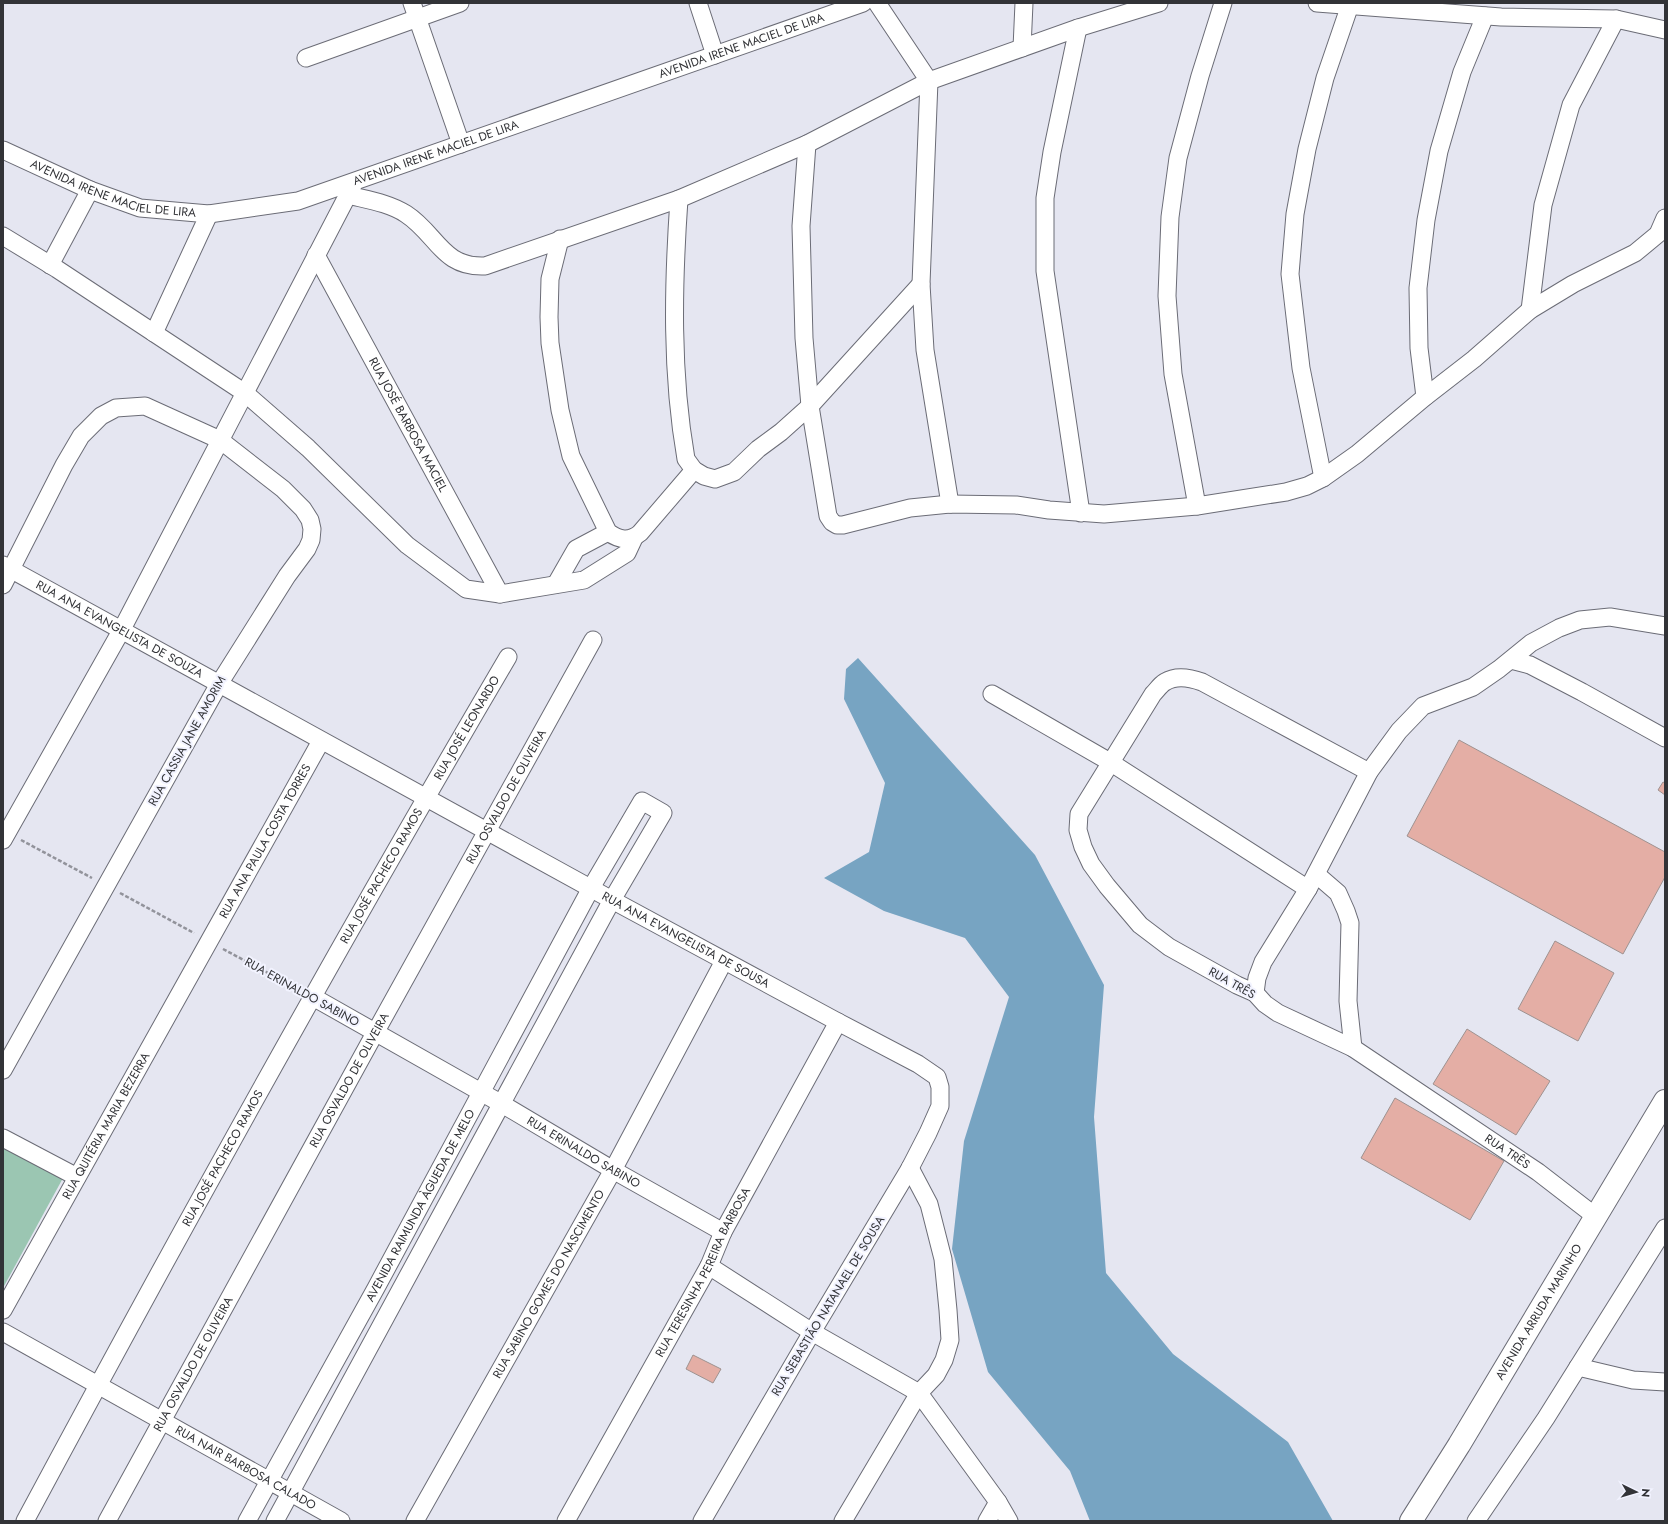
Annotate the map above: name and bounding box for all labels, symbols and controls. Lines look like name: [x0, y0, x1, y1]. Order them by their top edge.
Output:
street label: AVENIDA IRENE MACIEL DE LIRA: [656, 8, 827, 83]
street label: AVENIDA IRENE MACIEL DE LIRA: [351, 115, 521, 190]
street label: AVENIDA IRENE MACIEL DE LIRA: [27, 155, 197, 222]
street label: RUA JOSÉ BARBOSA MACIEL: [364, 354, 452, 496]
street label: RUA ANA EVANGELISTA DE SOUZA: [33, 576, 206, 682]
street label: RUA CASSIA JANE AMORIM: [144, 672, 230, 809]
street label: RUA JOSÉ LEONARDO: [429, 672, 504, 783]
street label: RUA OSVALDO DE OLIVEIRA: [461, 726, 551, 867]
street label: RUA ANA PAULA COSTA TORRES: [215, 760, 316, 922]
street label: RUA JOSÉ PACHECO RAMOS: [335, 804, 427, 947]
street label: RUA ANA EVANGELISTA DE SOUSA: [599, 887, 773, 993]
street label: RUA ERINALDO SABINO: [241, 953, 363, 1031]
street label: RUA TRÊS: [1205, 963, 1259, 1003]
street label: RUA OSVALDO DE OLIVEIRA: [305, 1009, 394, 1151]
street label: RUA QUITÉRIA MARIA BEZERRA: [58, 1049, 154, 1203]
street label: RUA JOSÉ PACHECO RAMOS: [177, 1086, 268, 1230]
street label: AVENIDA RAIMUNDA ÀGUEDA DE MELO: [361, 1106, 479, 1305]
street label: RUA ERINALDO SABINO: [523, 1112, 644, 1193]
street label: RUA TRÊS: [1481, 1130, 1534, 1173]
street label: RUA TERESINHA PEREIRA BARBOSA: [651, 1184, 755, 1361]
street label: RUA SABINO GOMES DO NASCIMENTO: [488, 1186, 609, 1382]
street label: RUA SEBASTIÃO NATANAEL DE SOUSA: [767, 1213, 889, 1399]
street label: AVENIDA ARRUDA MARINHO: [1491, 1240, 1586, 1383]
street label: RUA OSVALDO DE OLIVEIRA: [149, 1293, 238, 1435]
street label: RUA NAIR BARBOSA CALADO: [172, 1421, 319, 1514]
north arrow: [1616, 1472, 1656, 1512]
text: N: [1638, 1488, 1654, 1498]

